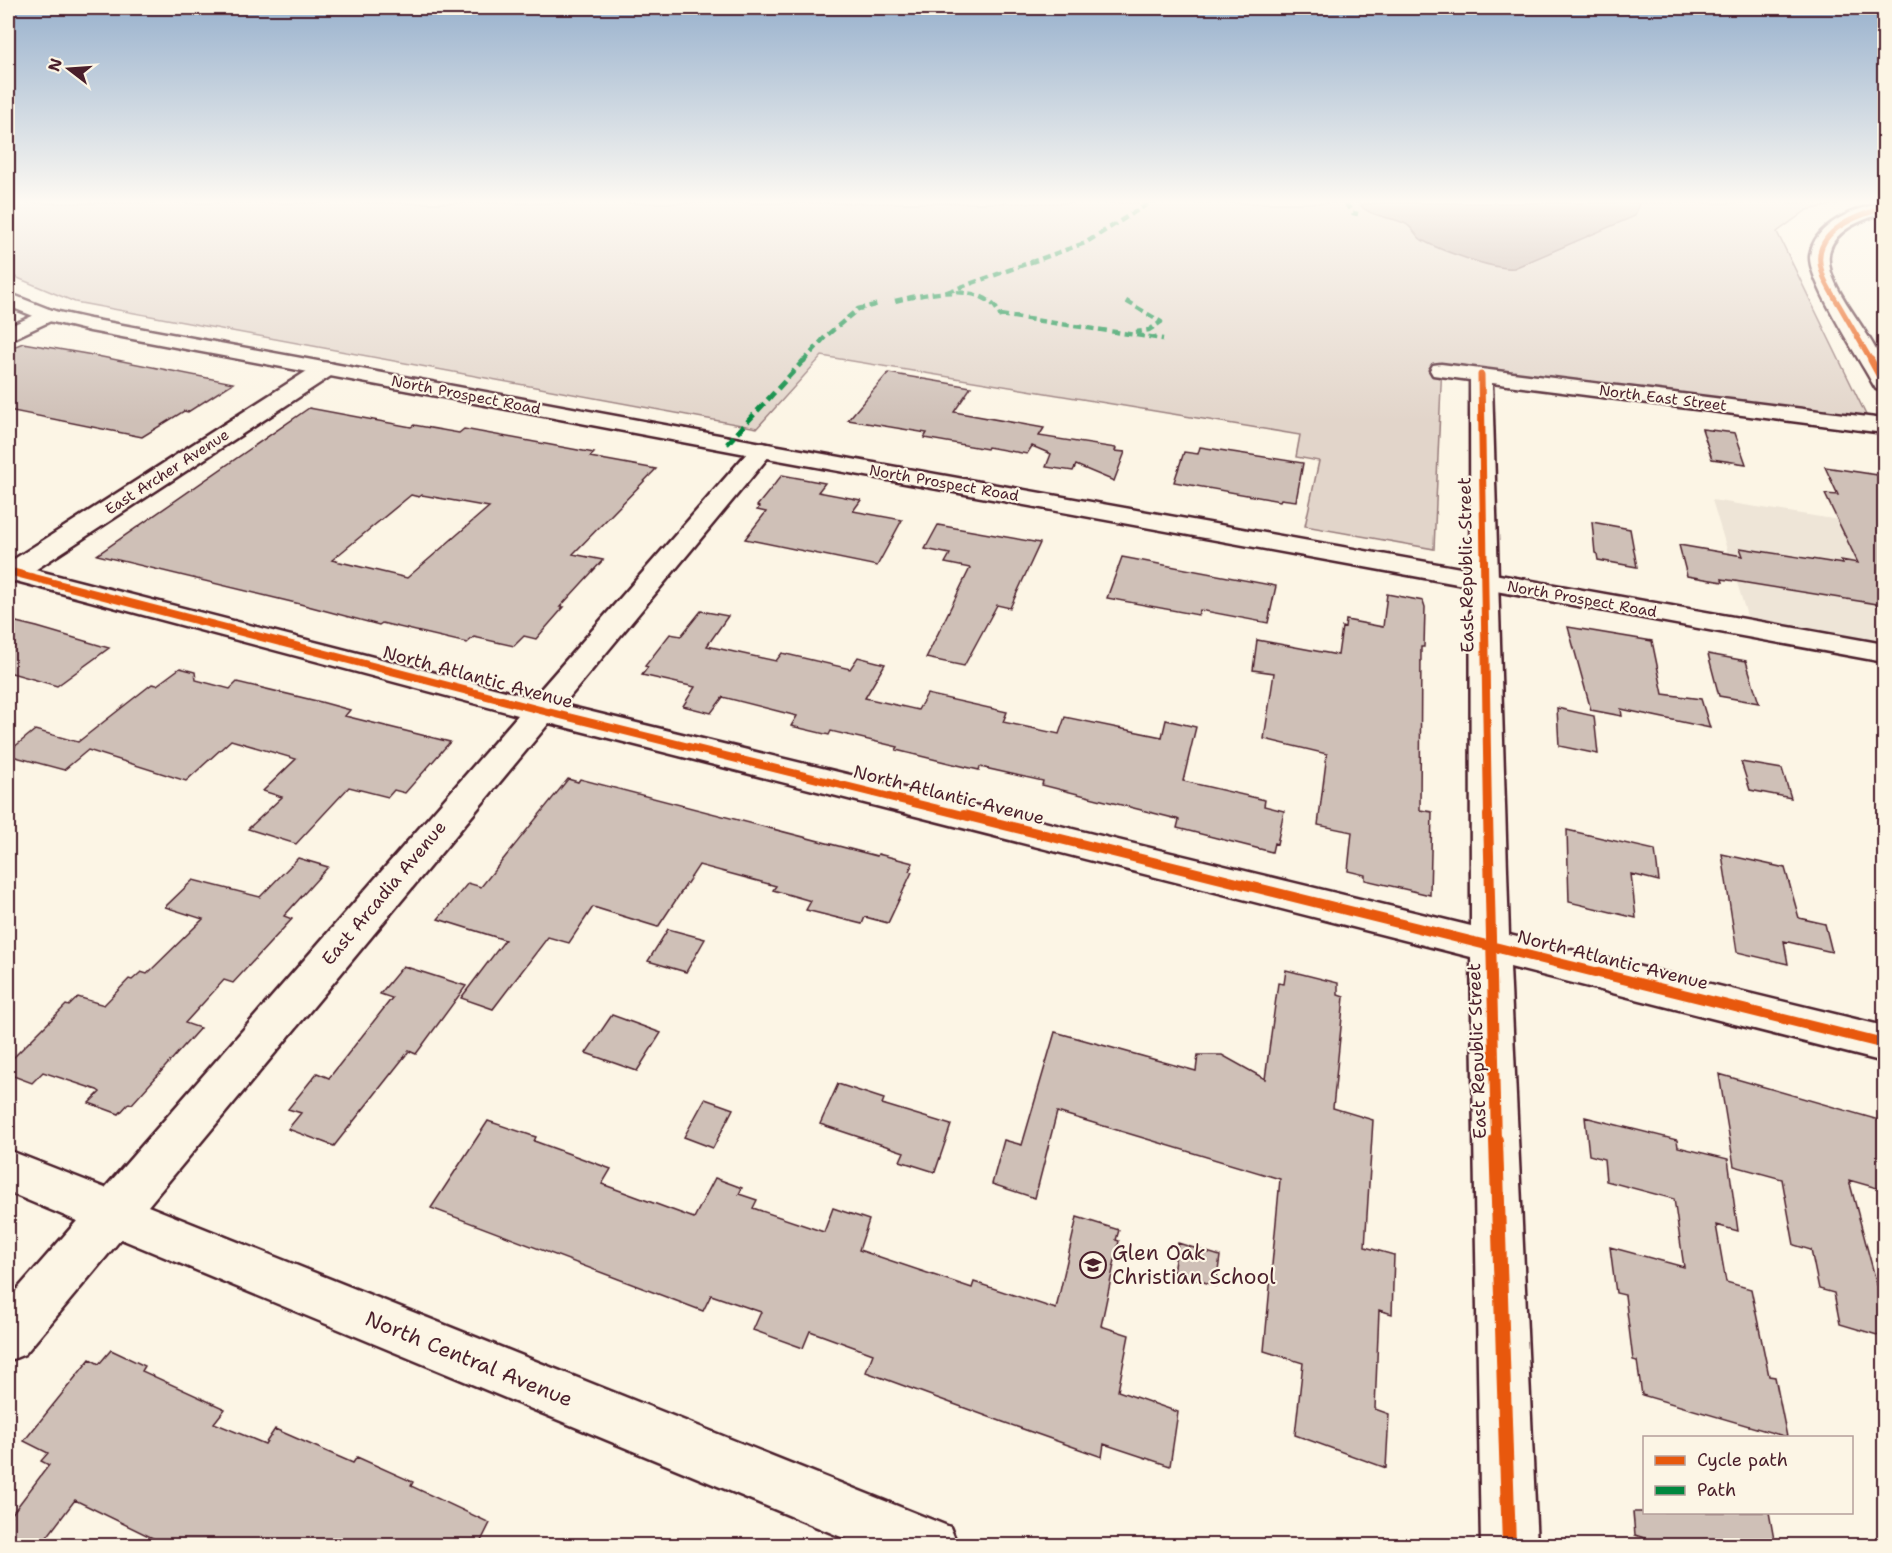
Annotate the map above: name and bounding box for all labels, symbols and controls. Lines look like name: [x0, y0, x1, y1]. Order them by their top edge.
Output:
north arrow: [39, 39, 99, 99]
text: N: [43, 56, 67, 74]
street label: North Prospect Road: [390, 371, 543, 419]
street label: North East Street: [1598, 380, 1728, 416]
street label: East Archer Avenue: [101, 424, 233, 520]
street label: North Prospect Road: [868, 460, 1021, 506]
street label: East Republic Street: [1452, 477, 1480, 653]
street label: North Prospect Road: [1506, 576, 1659, 622]
street label: North Atlantic Avenue: [380, 640, 576, 714]
street label: North Atlantic Avenue: [851, 760, 1047, 830]
street label: East Arcadia Avenue: [316, 816, 452, 970]
street label: North Atlantic Avenue: [1515, 925, 1711, 995]
street label: East Republic Street: [1462, 963, 1492, 1139]
place label: Glen Oak Christian School: [1112, 1239, 1276, 1291]
school or university icon: Glen Oak Christian School: [1078, 1250, 1108, 1280]
street label: North Central Avenue: [361, 1305, 577, 1413]
legend: [1643, 1436, 1853, 1514]
text: Cycle path: [1697, 1448, 1788, 1472]
text: Path: [1697, 1478, 1736, 1502]

